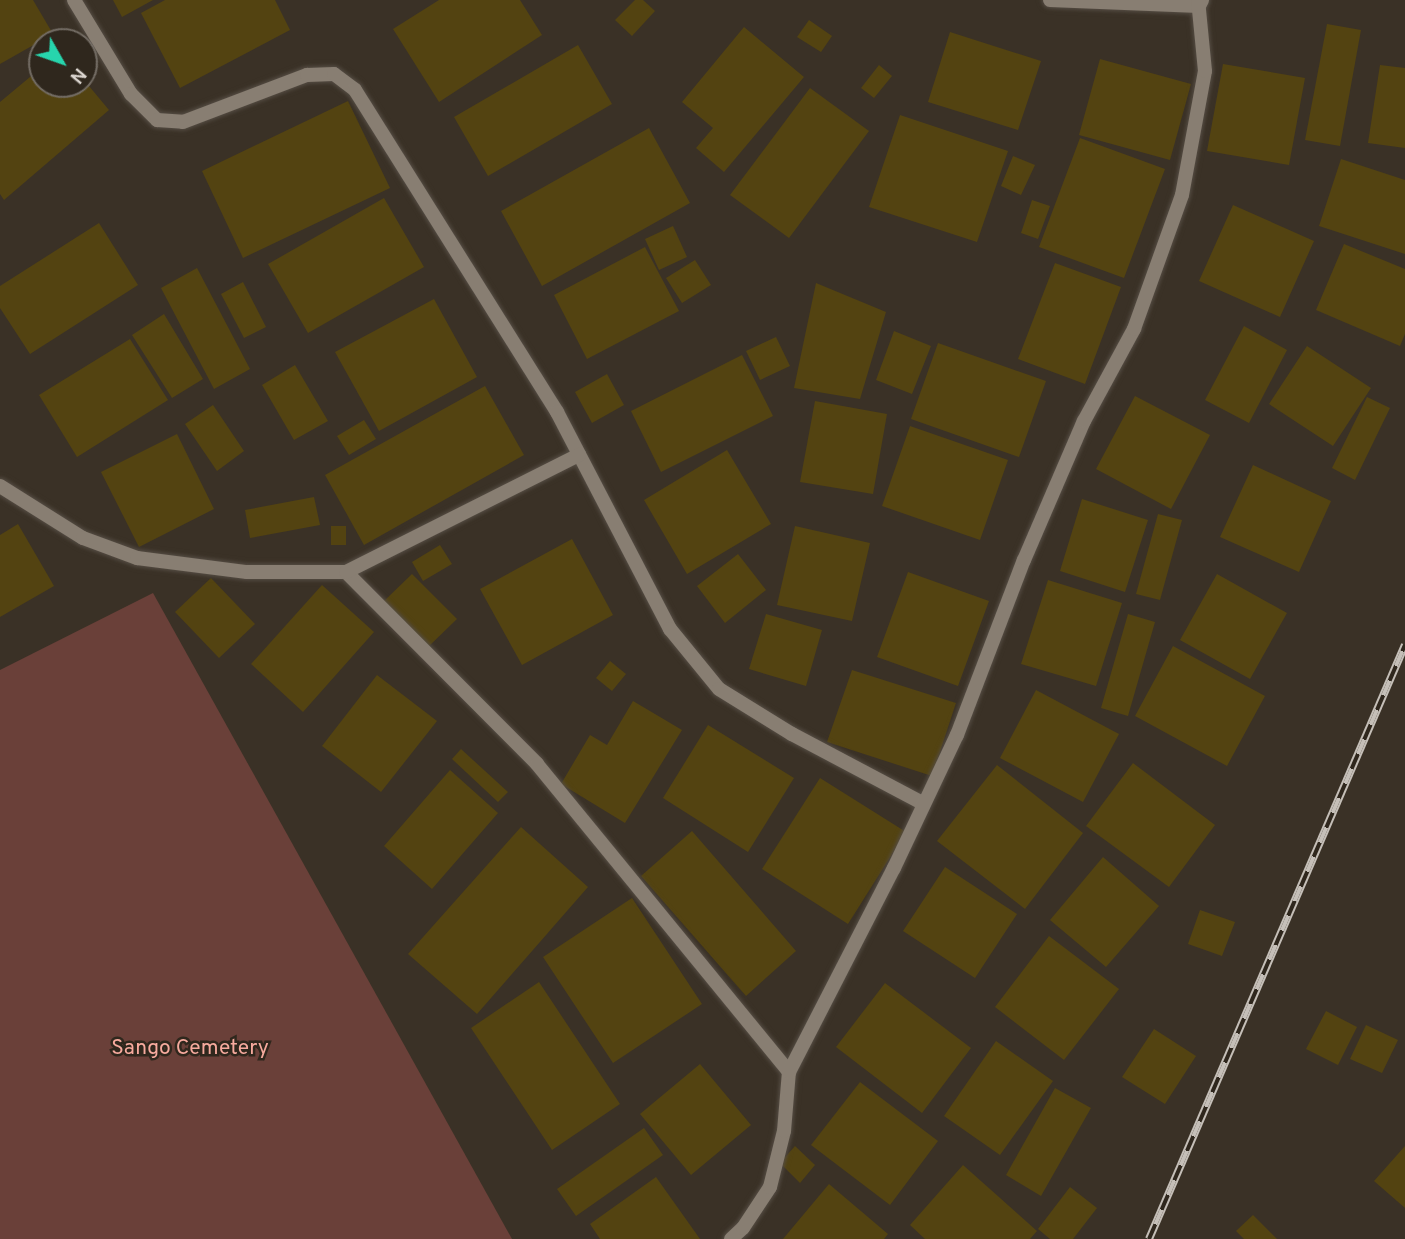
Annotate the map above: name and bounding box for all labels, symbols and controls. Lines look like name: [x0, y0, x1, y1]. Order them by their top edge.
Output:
north arrow: [28, 28, 98, 98]
text: N: [64, 62, 91, 88]
park label: Sango Cemetery: [111, 1036, 269, 1062]

